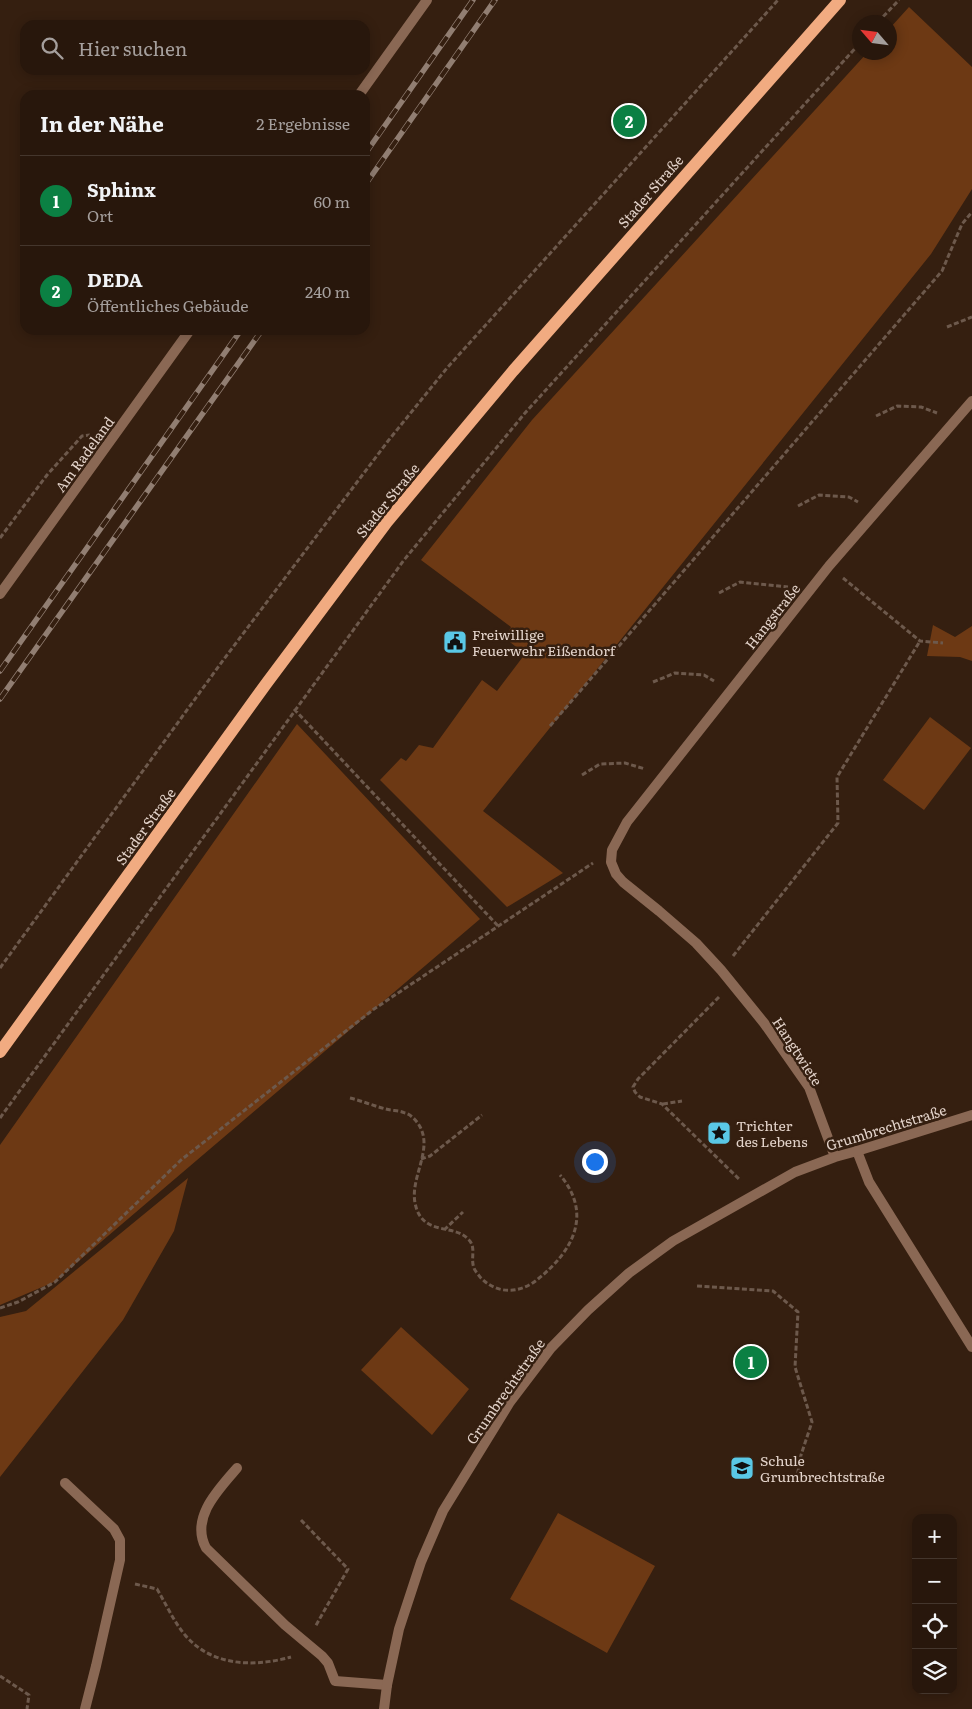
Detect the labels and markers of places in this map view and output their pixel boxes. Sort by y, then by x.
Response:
pin: 2 [613,102,645,140]
place label: Freiwillige Feuerwehr Eißendorf [472,624,617,660]
public building icon: Freiwillige Feuerwehr Eißendorf [442,629,468,655]
place label: Trichter des Lebens [736,1115,807,1151]
place icon: Trichter des Lebens [706,1120,732,1146]
pin: 1 [735,1343,767,1381]
place label: Schule Grumbrechtstraße [760,1450,885,1486]
school or university icon: Schule Grumbrechtstraße [729,1455,755,1481]

